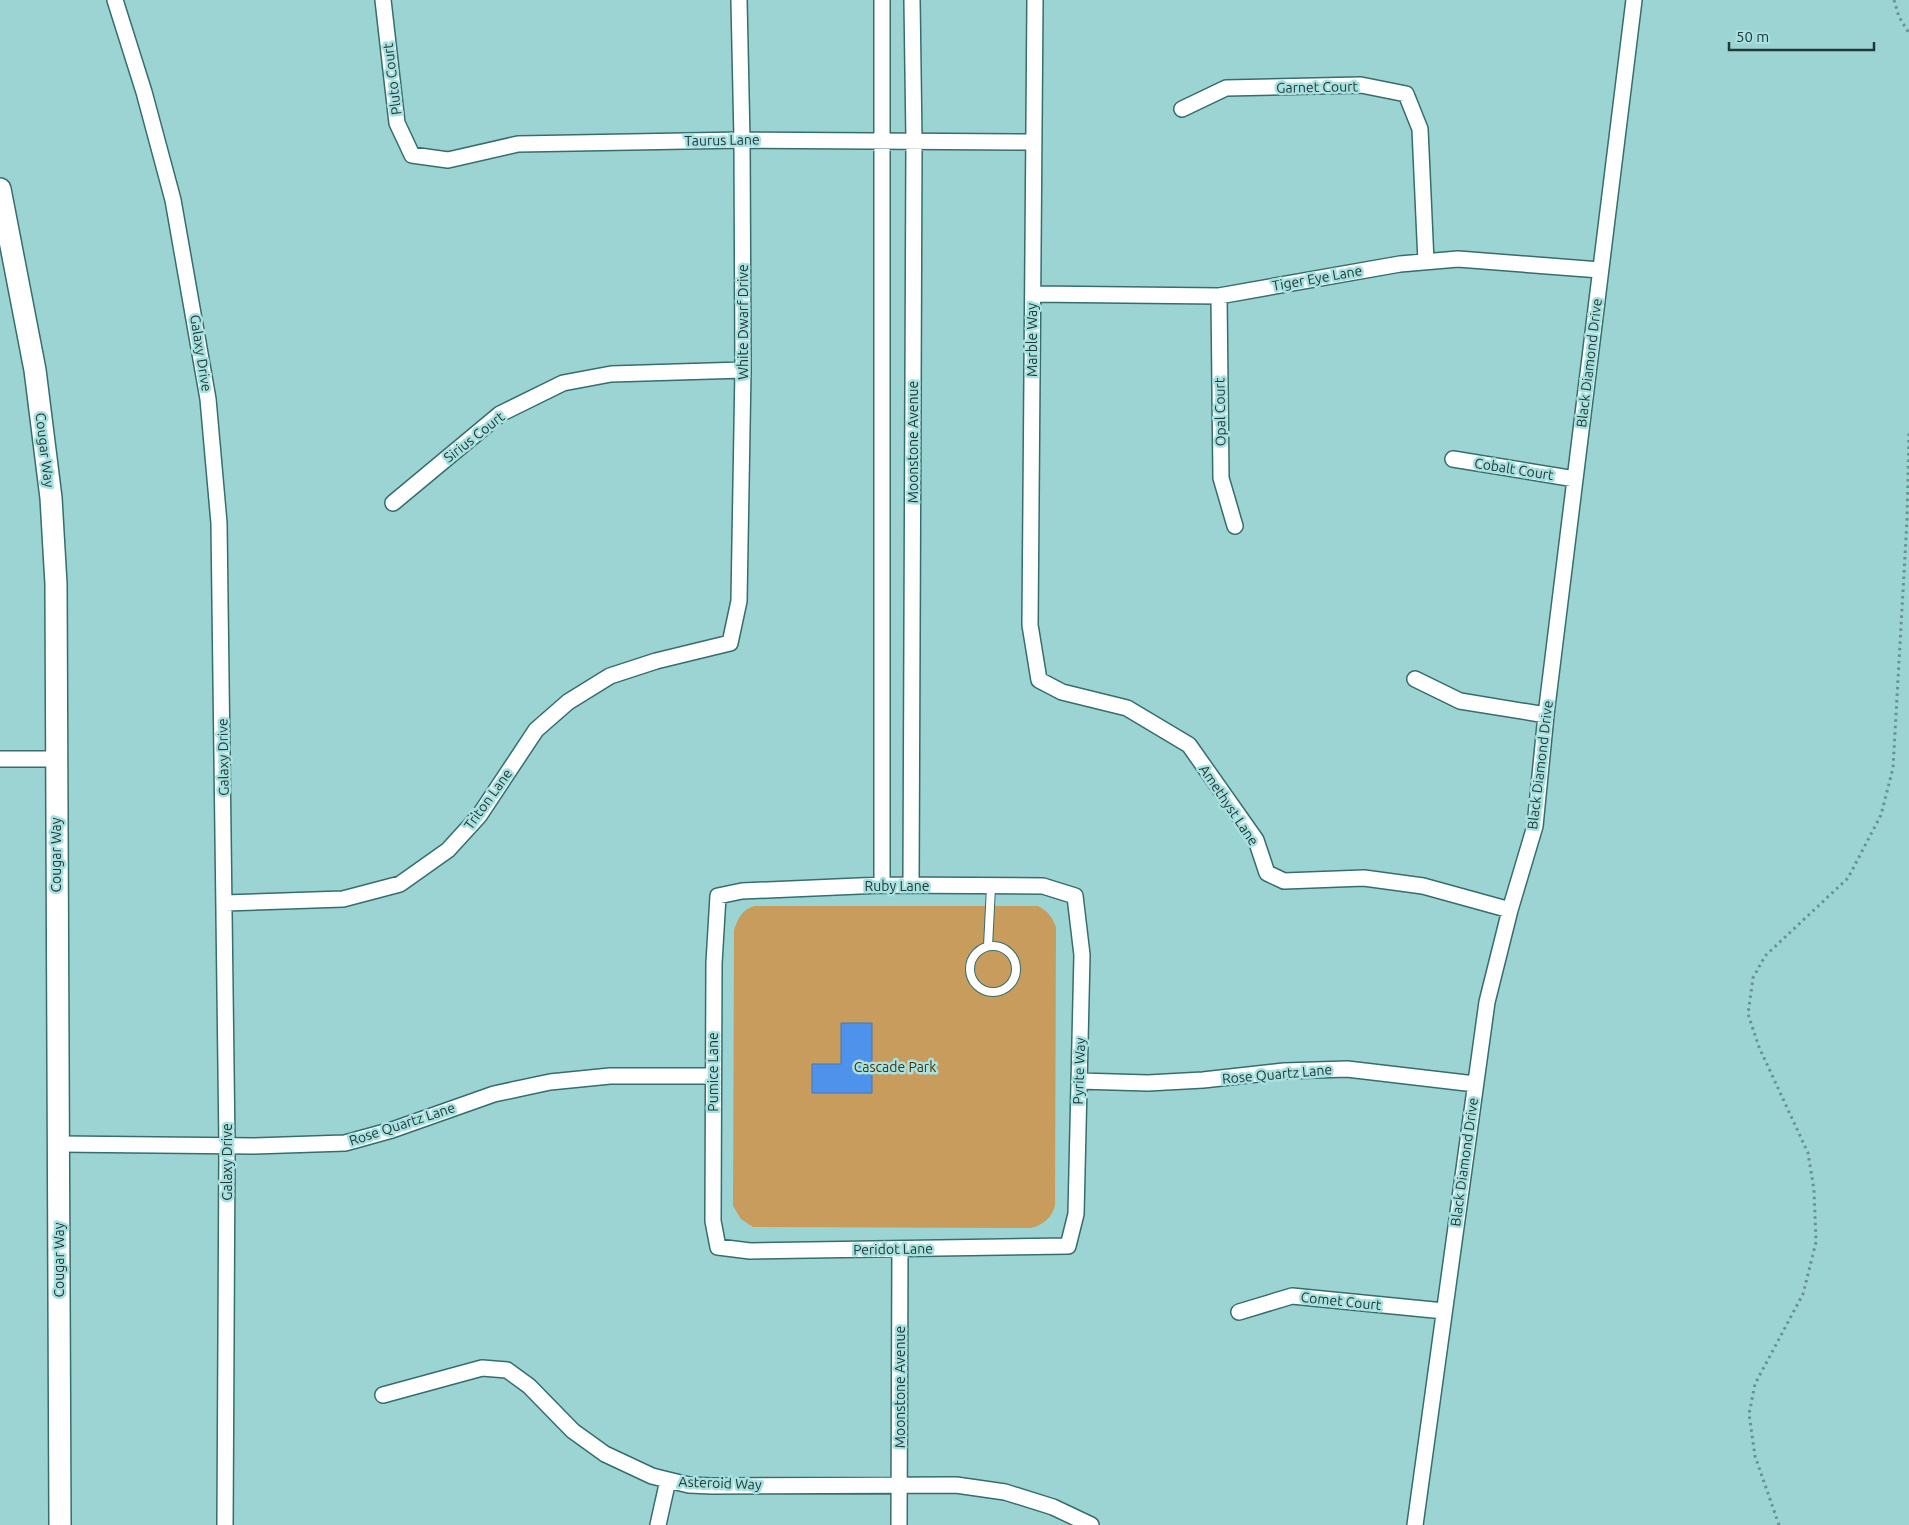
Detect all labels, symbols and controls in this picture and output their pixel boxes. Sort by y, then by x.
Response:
scale bar [1729,20,1874,52]
text: 50 m [1736,28,1769,45]
street label: Pluto Court [380,42,404,116]
street label: Garnet Court [1276,78,1359,96]
street label: Taurus Lane [684,131,760,149]
street label: Tiger Eye Lane [1271,262,1363,294]
street label: White Dwarf Drive [735,264,751,380]
street label: Black Diamond Drive [1573,298,1605,428]
street label: Marble Way [1024,303,1040,377]
street label: Galaxy Drive [187,313,215,393]
street label: Opal Court [1211,377,1229,446]
street label: Moonstone Avenue [905,381,921,503]
street label: Sirius Court [441,408,508,466]
street label: Cougar Way [32,412,58,488]
street label: Cobalt Court [1473,455,1555,483]
street label: Black Diamond Drive [1524,700,1556,830]
street label: Galaxy Drive [214,718,232,796]
street label: Amethyst Lane [1196,762,1262,848]
street label: Triton Lane [461,766,515,832]
street label: Cougar Way [48,817,64,893]
street label: Ruby Lane [865,878,929,894]
street label: Pumice Lane [705,1032,721,1112]
street label: Pyrite Way [1070,1037,1088,1105]
park label: Cascade Park [854,1059,936,1075]
street label: Rose Quartz Lane [1221,1061,1333,1087]
street label: Black Diamond Drive [1447,1097,1481,1227]
street label: Rose Quartz Lane [347,1099,457,1149]
street label: Galaxy Drive [219,1123,235,1201]
street label: Cougar Way [51,1222,67,1298]
street label: Peridot Lane [853,1240,933,1258]
street label: Comet Court [1300,1289,1383,1313]
street label: Moonstone Avenue [892,1326,908,1448]
street label: Asteroid Way [678,1474,762,1492]

